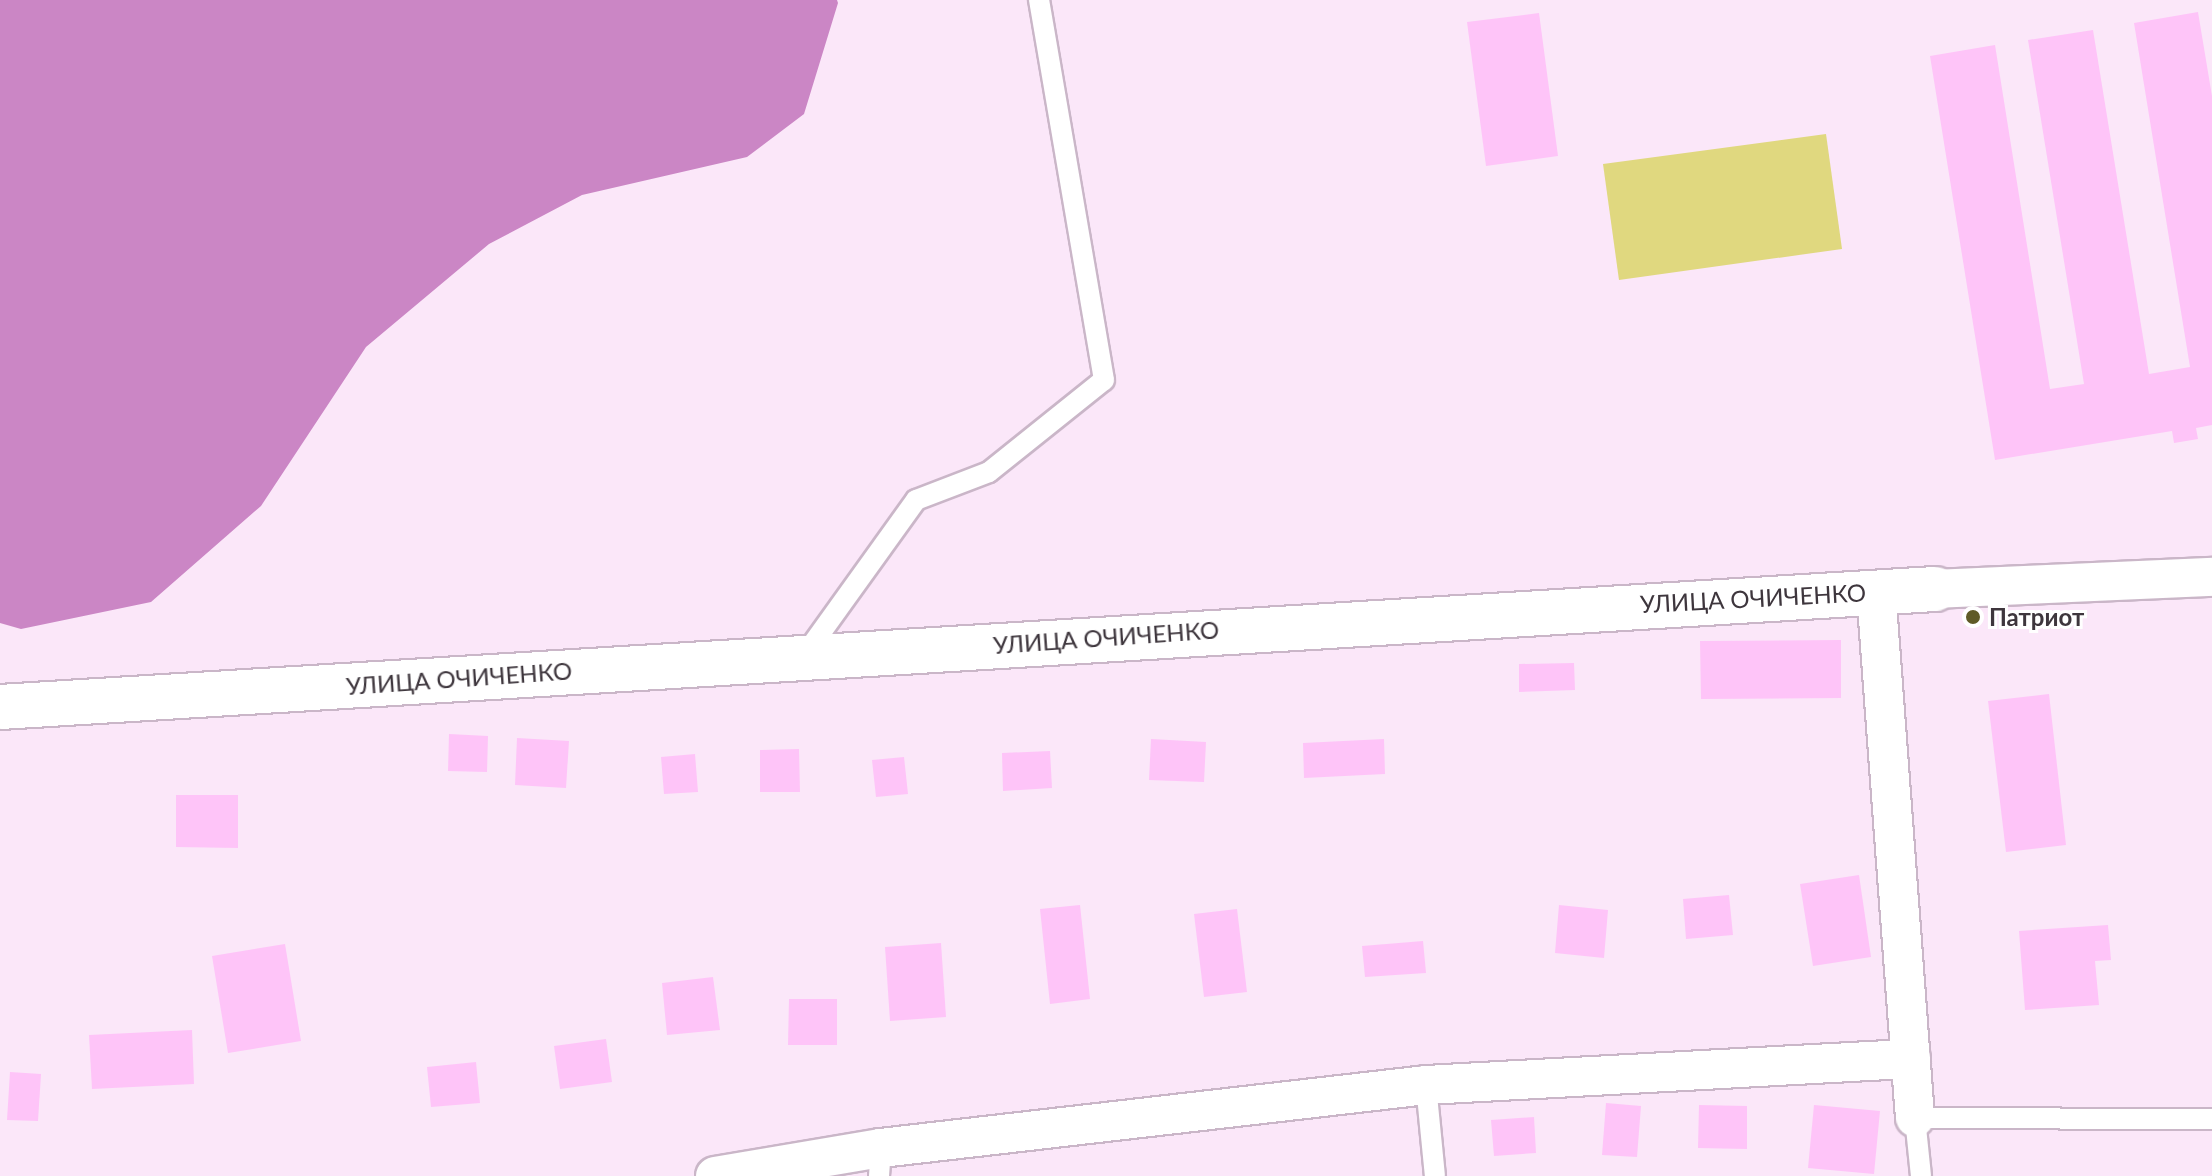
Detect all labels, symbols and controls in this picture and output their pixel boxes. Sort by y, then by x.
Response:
street label: УЛИЦА ОЧИЧЕНКО [1639,578,1867,618]
place label: Патриот [1989,603,2084,631]
marker: Патриот [1964,608,1982,626]
street label: УЛИЦА ОЧИЧЕНКО [992,615,1220,659]
street label: УЛИЦА ОЧИЧЕНКО [345,656,573,700]

